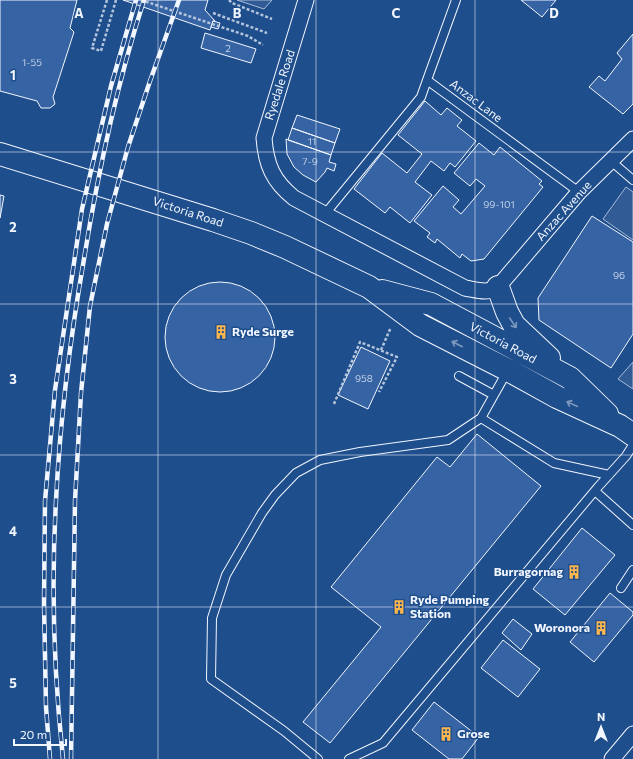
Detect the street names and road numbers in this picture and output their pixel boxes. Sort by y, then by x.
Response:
street label: Ryedale Road [261,48,297,122]
street label: Anzac Lane [448,76,506,124]
street label: Anzac Avenue [533,178,594,243]
street label: Victoria Road [151,193,226,229]
street label: Victoria Road [468,319,539,366]

